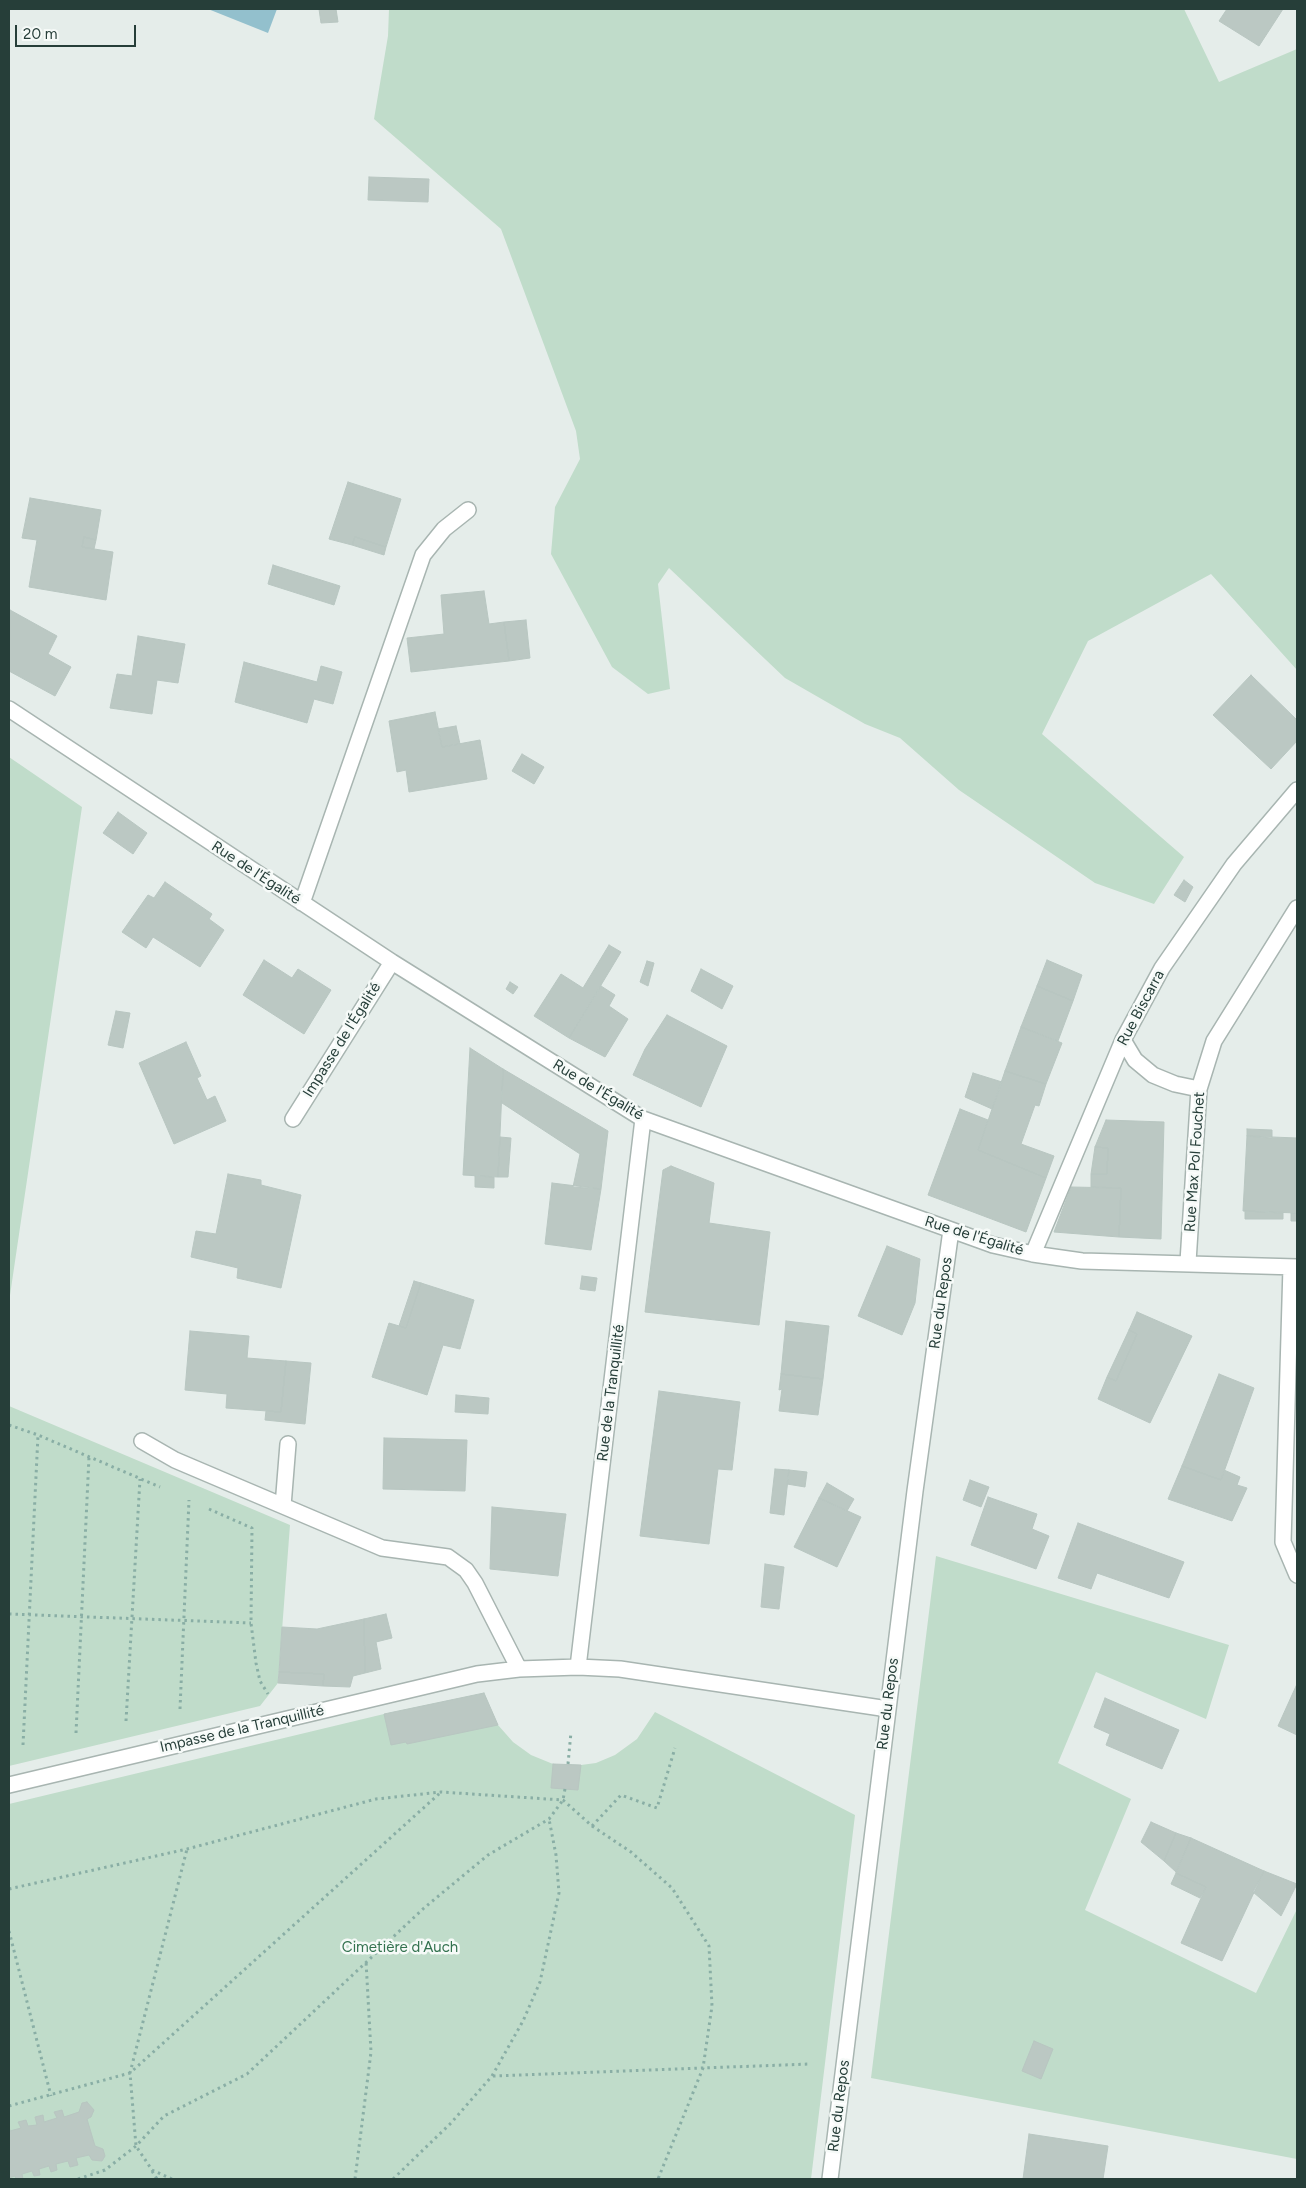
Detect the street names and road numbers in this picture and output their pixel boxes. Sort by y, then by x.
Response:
street label: Rue de l'Égalité [208,838,304,908]
street label: Rue Biscarra [1114,967,1168,1049]
street label: Impasse de l'Égalité [299,979,385,1101]
street label: Rue de l'Égalité [549,1056,647,1124]
street label: Rue Max Pol Fouchet [1181,1091,1209,1233]
street label: Rue de l'Égalité [922,1212,1026,1260]
street label: Rue du Repos [926,1256,956,1350]
street label: Rue de la Tranquillité [594,1323,628,1463]
street label: Rue du Repos [873,1657,903,1751]
street label: Impasse de la Tranquillité [158,1701,326,1757]
street label: Rue du Repos [824,2059,854,2153]

